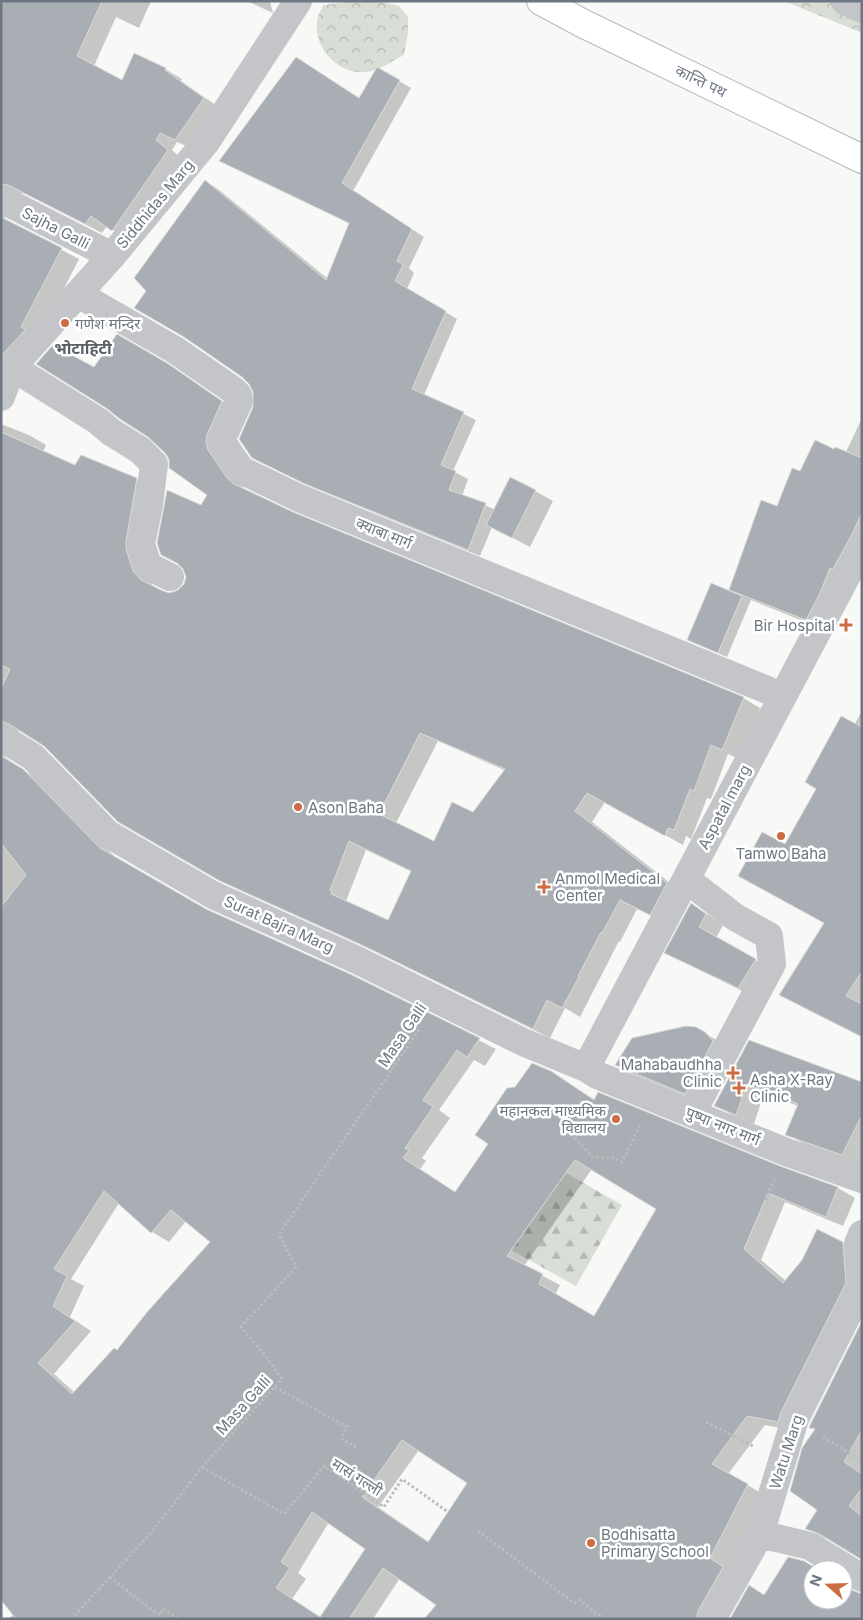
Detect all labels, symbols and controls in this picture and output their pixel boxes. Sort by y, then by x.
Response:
street label: कान्ति पथ [672,60,730,102]
street label: Siddhidas Marg [112,156,198,252]
street label: Sajha Galli [19,203,93,253]
place label: गणेश मन्दिर [75,314,141,333]
marker: गणेश मन्दिर [59,317,71,329]
district label: भोटाहिटी [54,338,112,358]
street label: क्याबा मार्ग [353,513,416,553]
place label: Bir Hospital [754,616,835,635]
marker: Bir Hospital [839,618,853,632]
street label: Aspatal marg [694,761,754,853]
place label: Ason Baha [308,798,384,817]
marker: Ason Baha [292,801,304,813]
marker: Tamwo Baha [775,830,787,842]
place label: Tamwo Baha [736,844,826,863]
place label: Anmol Medical Center [555,869,660,905]
marker: Anmol Medical Center [537,880,551,894]
street label: Surat Bajra Marg [221,891,337,957]
street label: Masa Galli [374,999,430,1071]
place label: Mahabaudhha Clinic [621,1055,722,1091]
marker: Mahabaudhha Clinic [726,1066,740,1080]
place label: Asha X-Ray Clinic [750,1070,833,1106]
marker: Asha X-Ray Clinic [732,1081,746,1095]
place label: महानकल माध्यमिक विद्यालय [499,1101,606,1137]
street label: पुष्पा नगर मार्ग [683,1103,764,1151]
marker: महानकल माध्यमिक विद्यालय [610,1113,622,1125]
street label: Masa Galli [212,1372,274,1438]
street label: Watu Marg [765,1412,807,1492]
street label: मासं गल्ली [328,1454,387,1501]
place label: Bodhisatta Primary School [601,1525,709,1561]
marker: Bodhisatta Primary School [585,1537,597,1549]
north arrow [803,1560,853,1610]
text: N [806,1572,825,1588]

